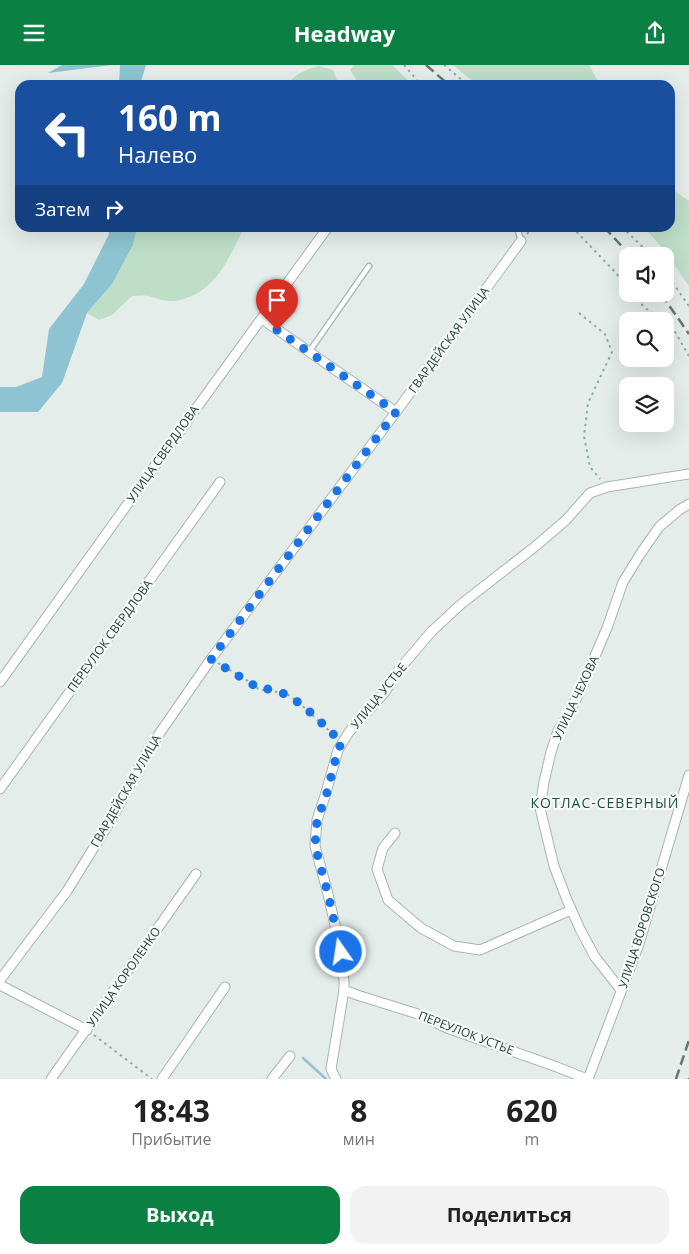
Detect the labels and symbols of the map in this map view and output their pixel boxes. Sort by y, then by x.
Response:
pin [256,279,298,330]
street label: ГВАРДЕЙСКАЯ УЛИЦА [404,283,493,396]
street label: УЛИЦА СВЕРДЛОВА [123,401,203,506]
street label: ПЕРЕУЛОК СВЕРДЛОВА [63,576,157,695]
street label: УЛИЦА ЧЕХОВА [549,653,603,743]
street label: УЛИЦА УСТЬЕ [347,659,411,732]
street label: ГВАРДЕЙСКАЯ УЛИЦА [86,731,165,850]
district label: КОТЛАС-СЕВЕРНЫЙ [531,793,679,812]
street label: УЛИЦА ВОРОВСКОГО [614,865,669,990]
street label: УЛИЦА КОРОЛЕНКО [83,923,164,1030]
position arrow [314,925,366,977]
street label: ПЕРЕУЛОК УСТЬЕ [416,1007,516,1059]

